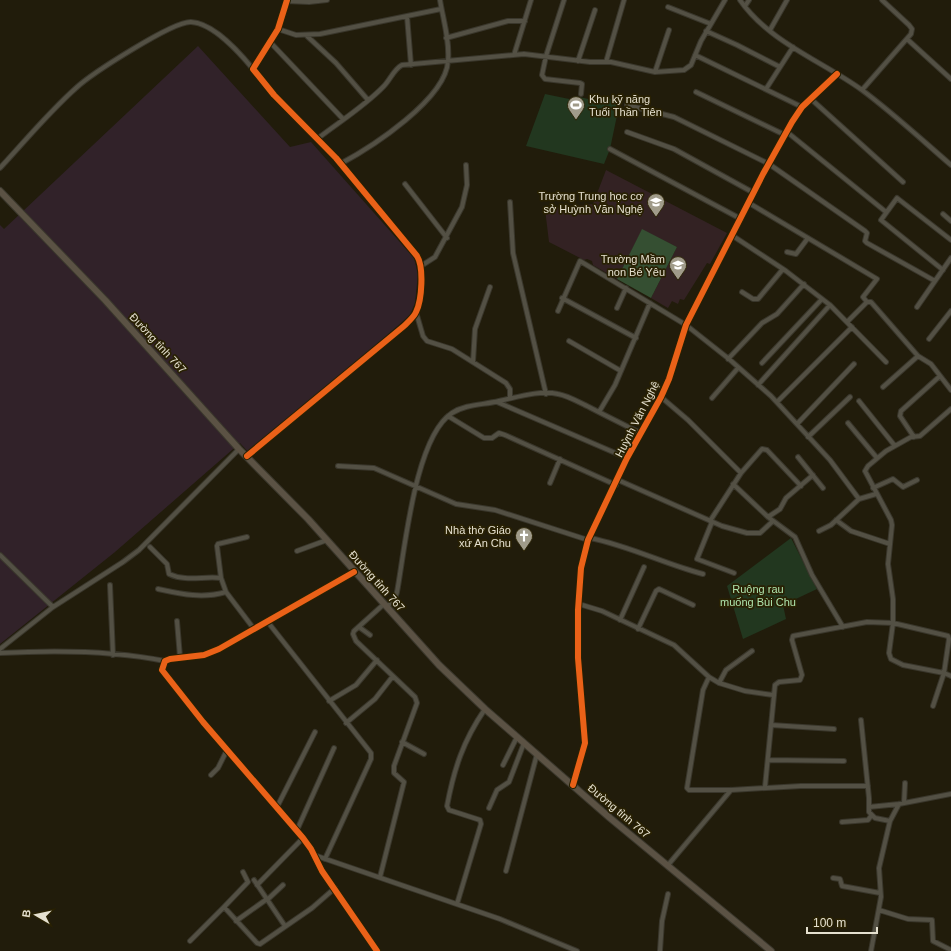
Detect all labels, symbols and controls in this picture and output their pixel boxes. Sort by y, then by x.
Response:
place label: Khu kỹ năng Tuổi Thần Tiên [589,93,662,118]
sports icon: Khu kỹ năng Tuổi Thần Tiên [566,95,586,120]
place label: Trường Trung học cơ sở Huỳnh Văn Nghệ [538,190,643,215]
school or university icon: Trường Trung học cơ sở Huỳnh Văn Nghệ [646,192,666,217]
place label: Trường Mầm non Bé Yêu [601,253,665,278]
school or university icon: Trường Mầm non Bé Yêu [668,255,688,280]
street label: Đường tỉnh 767 [127,311,189,375]
street label: Huỳnh Văn Nghệ [613,379,661,459]
place label: Nhà thờ Giáo xứ An Chu [445,524,511,549]
church icon: Nhà thờ Giáo xứ An Chu [514,526,534,551]
street label: Đường tỉnh 767 [347,548,407,614]
park label: Ruộng rau muống Bùi Chu [720,583,796,608]
street label: Đường tỉnh 767 [586,782,652,840]
north arrow [16,895,56,935]
text: B [20,909,33,918]
scale bar [807,909,877,935]
text: 100 m [813,916,846,930]

